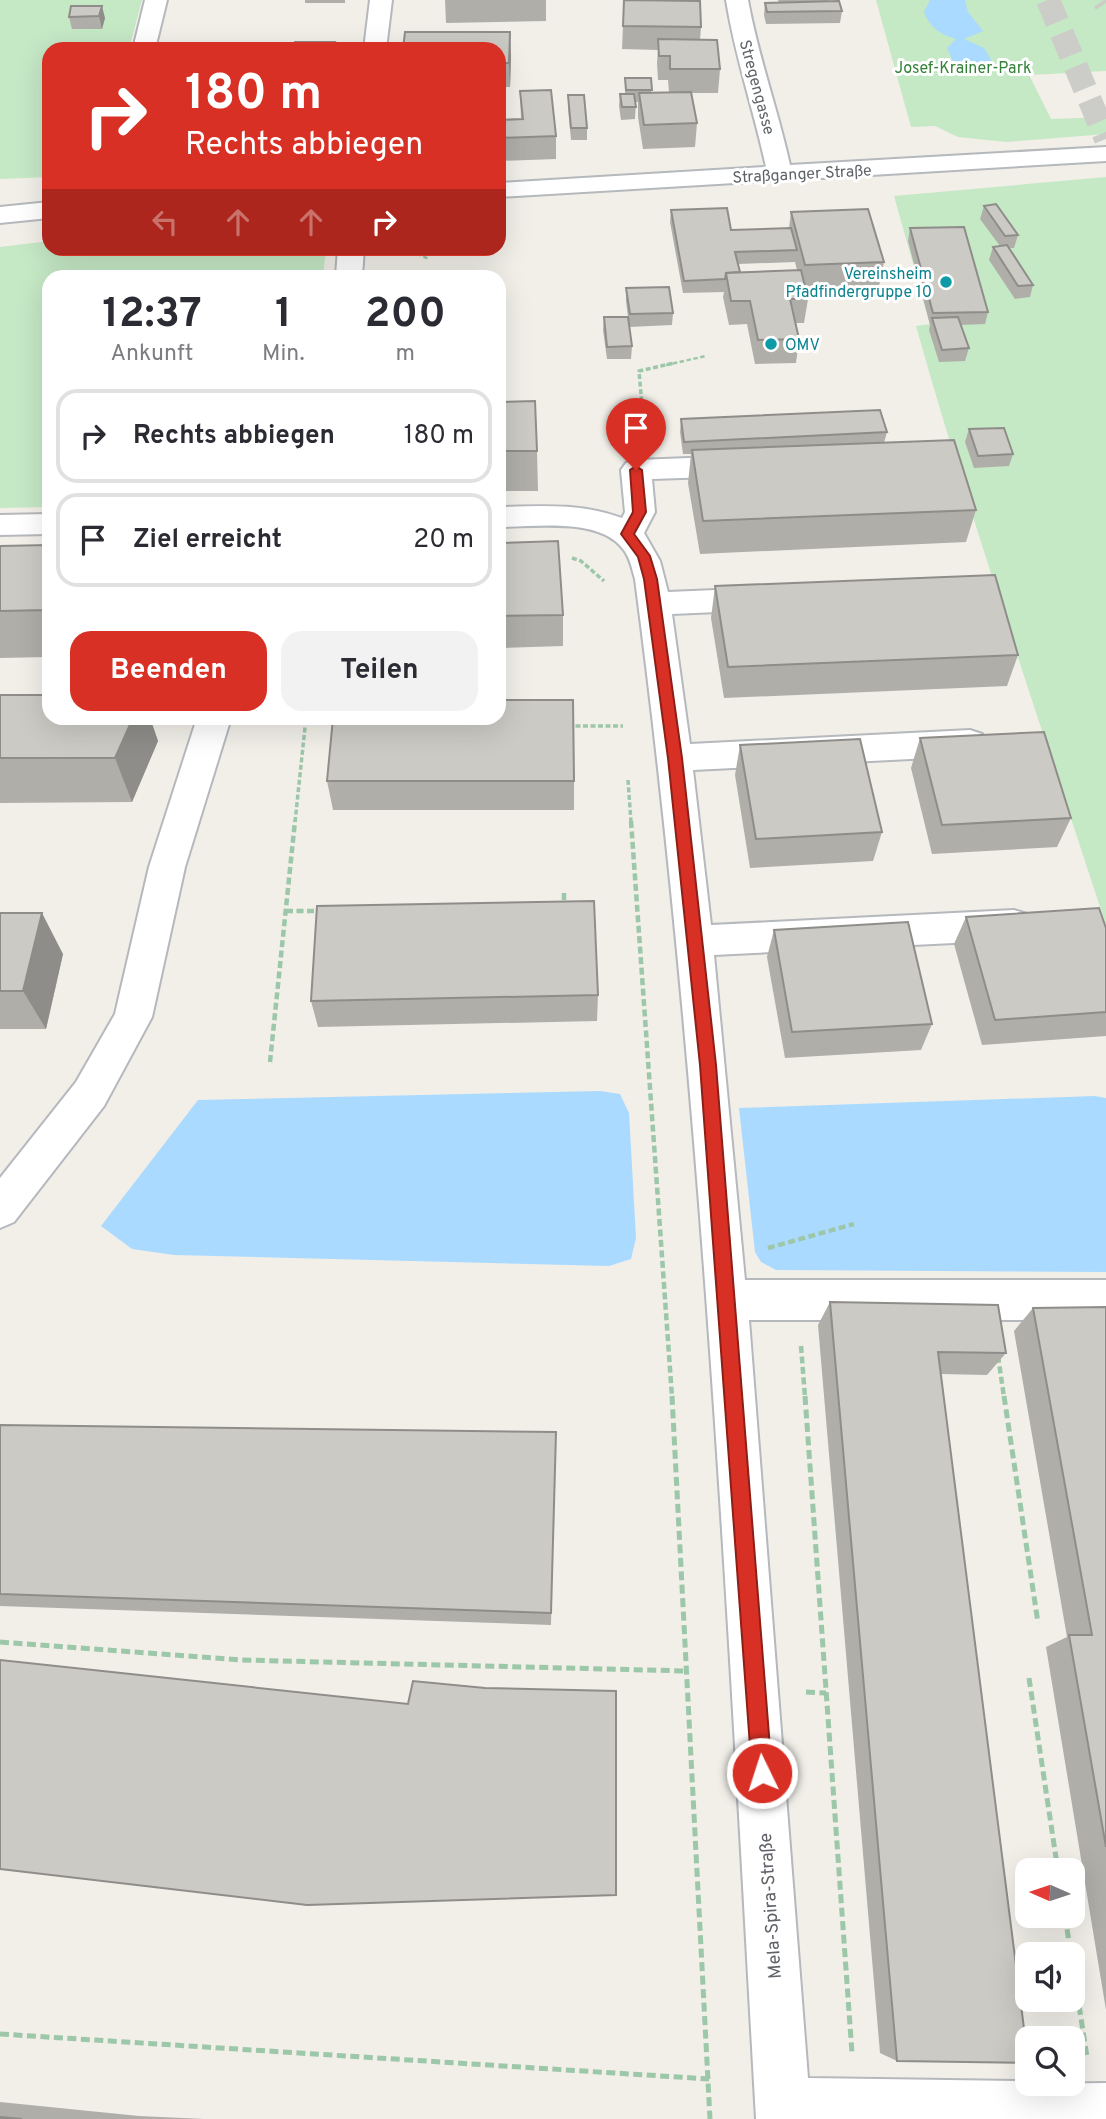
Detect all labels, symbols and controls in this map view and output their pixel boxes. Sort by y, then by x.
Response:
street label: Stregengasse [734,38,778,137]
park label: Josef-Krainer-Park [895,59,1031,79]
text: 180 m [185,65,322,127]
icon: right [70,70,161,161]
text: Rechts abbiegen [185,126,423,166]
street label: Straßganger Straße [732,161,872,189]
icon: left [146,203,184,241]
icon: ahead [219,203,257,241]
icon: ahead [292,203,330,241]
icon: right [365,203,403,241]
place label: Vereinsheim Pfadfindergruppe 10 [786,265,932,303]
marker: Vereinsheim Pfadfindergruppe 10 [938,274,954,290]
text: 12:37 [102,289,202,342]
text: 1 [275,289,292,342]
text: 200 [365,289,446,342]
marker: OMV [763,336,779,352]
place label: OMV [785,336,820,356]
text: Ankunft [110,340,194,369]
text: Min. [262,340,305,369]
text: m [396,340,415,369]
pin [606,398,666,470]
icon: arrive [617,409,655,447]
icon: right [74,417,112,455]
text: Rechts abbiegen [133,420,335,453]
text: 180 m [404,420,474,453]
icon: arrive [74,521,112,559]
text: Ziel erreicht [133,524,282,557]
text: 20 m [413,524,474,557]
button: Beenden [70,631,267,711]
button: Teilen [281,631,478,711]
position arrow [725,1736,799,1810]
street label: Mela-Spira-Straße [755,1832,788,1980]
north arrow [1015,1858,1085,1928]
map controls [1015,1858,1085,2096]
button: sound [1015,1942,1085,2012]
button: search [1015,2026,1085,2096]

